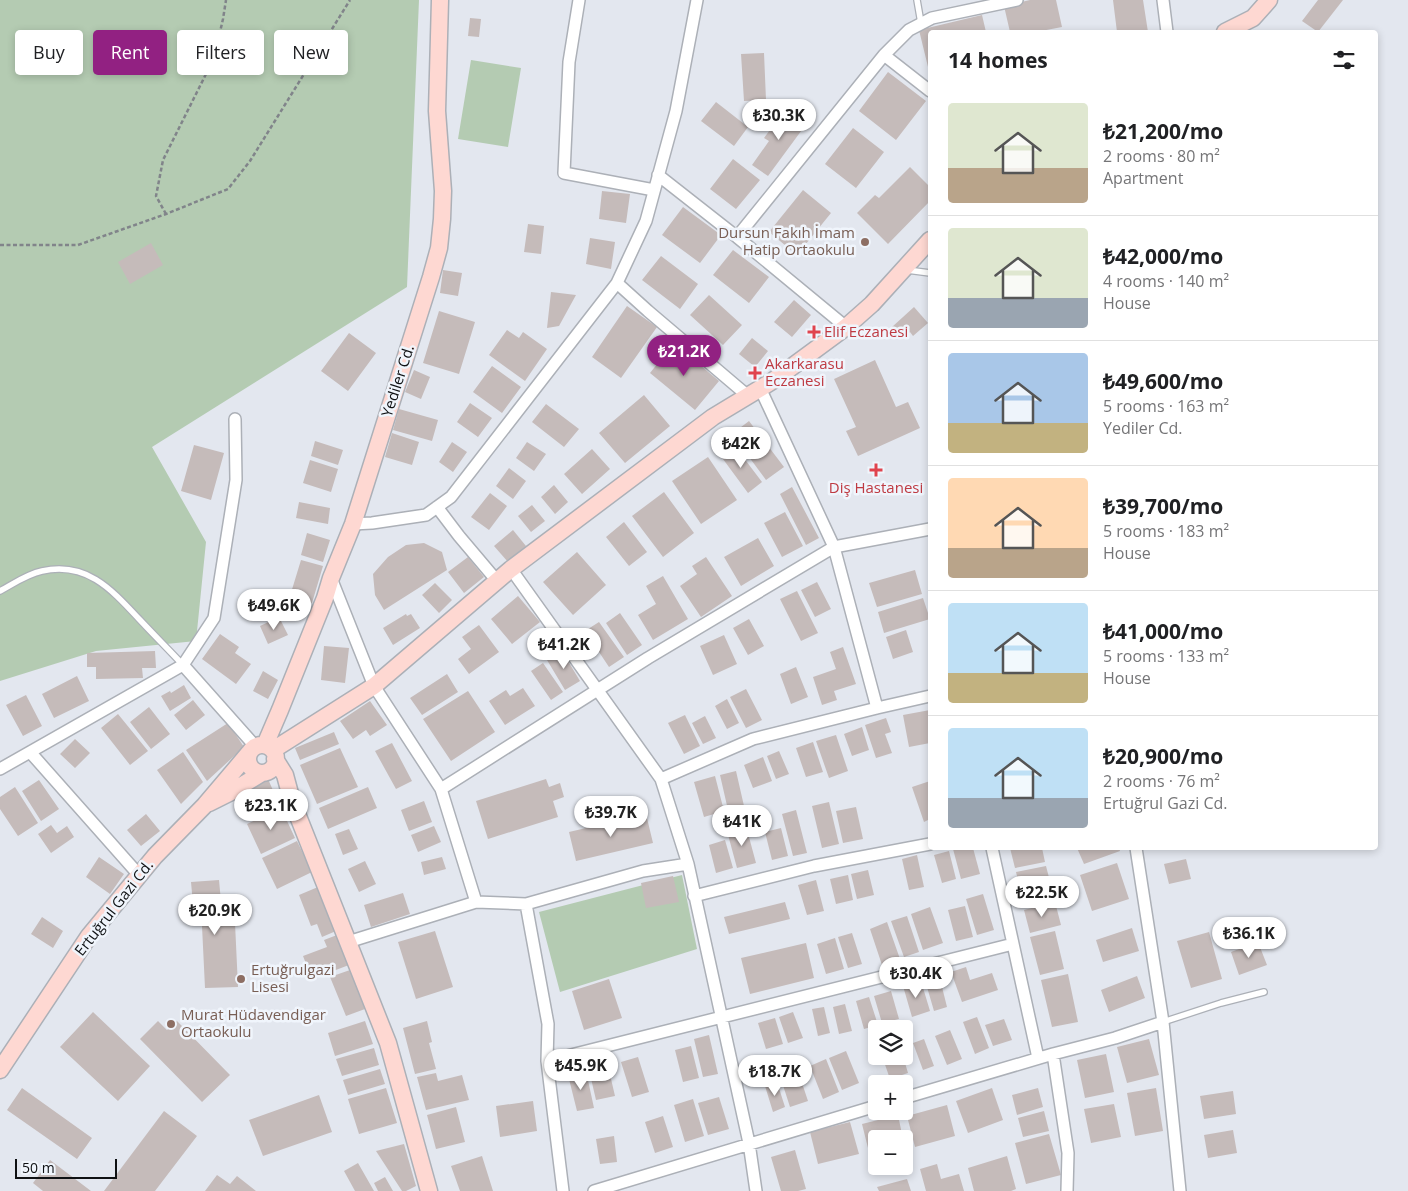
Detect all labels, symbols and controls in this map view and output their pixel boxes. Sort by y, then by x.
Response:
chip: Buy [15,30,83,75]
chip: Rent [93,30,167,75]
chip: Filters [177,30,264,75]
chip: New [274,30,348,75]
text: 14 homes [948,46,1048,74]
icon: filters [1330,46,1358,74]
pin: ₺30.3K [738,98,820,141]
text: ₺30.3K [753,104,805,126]
text: ₺21,200/mo [1103,117,1223,145]
icon: home [988,123,1048,183]
text: 2 rooms · 80 m² [1103,145,1220,167]
text: Apartment [1103,167,1183,189]
place label: Dursun Fakıh İmam Hatip Ortaokulu [718,222,855,259]
marker: Dursun Fakıh İmam Hatip Ortaokulu [859,236,871,248]
text: ₺42,000/mo [1103,242,1223,270]
icon: home [988,248,1048,308]
text: 4 rooms · 140 m² [1103,270,1229,292]
text: House [1103,292,1151,314]
place label: Elif Eczanesi [824,321,908,341]
marker: Elif Eczanesi [808,326,820,338]
pin: ₺21.2K [643,334,725,377]
text: ₺21.2K [658,340,710,362]
street label: Yediler Cd. [376,342,418,419]
place label: Akarkarasu Eczanesi [765,353,844,390]
marker: Akarkarasu Eczanesi [749,367,761,379]
text: ₺49,600/mo [1103,367,1223,395]
icon: home [988,373,1048,433]
text: 5 rooms · 163 m² [1103,395,1229,417]
text: Yediler Cd. [1103,417,1183,439]
pin: ₺42K [711,426,771,469]
text: ₺42K [722,432,760,454]
marker: Diş Hastanesi [869,463,883,477]
place label: Diş Hastanesi [829,477,923,497]
text: ₺39,700/mo [1103,492,1223,520]
icon: home [988,498,1048,558]
text: 5 rooms · 183 m² [1103,520,1229,542]
text: House [1103,542,1151,564]
pin: ₺49.6K [233,588,315,631]
text: ₺49.6K [248,594,300,616]
text: ₺41,000/mo [1103,617,1223,645]
icon: home [988,623,1048,683]
pin: ₺41.2K [523,628,605,670]
text: ₺41.2K [538,633,590,655]
text: 5 rooms · 133 m² [1103,645,1229,667]
text: House [1103,667,1151,689]
text: ₺20,900/mo [1103,742,1223,770]
icon: home [988,748,1048,808]
text: 2 rooms · 76 m² [1103,770,1220,792]
pin: ₺23.1K [230,788,312,831]
text: Ertuğrul Gazi Cd. [1103,792,1227,814]
text: ₺23.1K [245,794,297,816]
pin: ₺39.7K [570,796,652,838]
text: ₺39.7K [585,801,637,823]
pin: ₺41K [712,804,772,847]
text: ₺41K [723,810,761,832]
street label: Ertuğrul Gazi Cd. [69,855,157,960]
pin: ₺22.5K [1001,876,1083,918]
text: ₺22.5K [1016,881,1068,903]
pin: ₺20.9K [174,894,256,936]
text: ₺20.9K [189,899,241,921]
pin: ₺36.1K [1208,916,1290,959]
text: ₺36.1K [1223,922,1275,944]
pin: ₺30.4K [875,956,957,999]
place label: Ertuğrulgazi Lisesi [251,959,335,996]
text: ₺30.4K [890,962,942,984]
marker: Ertuğrulgazi Lisesi [235,973,247,985]
place label: Murat Hüdavendigar Ortaokulu [181,1004,326,1041]
marker: Murat Hüdavendigar Ortaokulu [165,1018,177,1030]
map controls [868,1020,913,1175]
button: layers [868,1020,913,1065]
pin: ₺45.9K [540,1048,622,1091]
text: ₺45.9K [555,1054,607,1076]
pin: ₺18.7K [734,1054,816,1097]
text: ₺18.7K [749,1060,801,1082]
button: + [868,1075,913,1120]
button: − [868,1130,913,1175]
scale bar [15,1156,118,1179]
text: 50 m [22,1158,55,1177]

